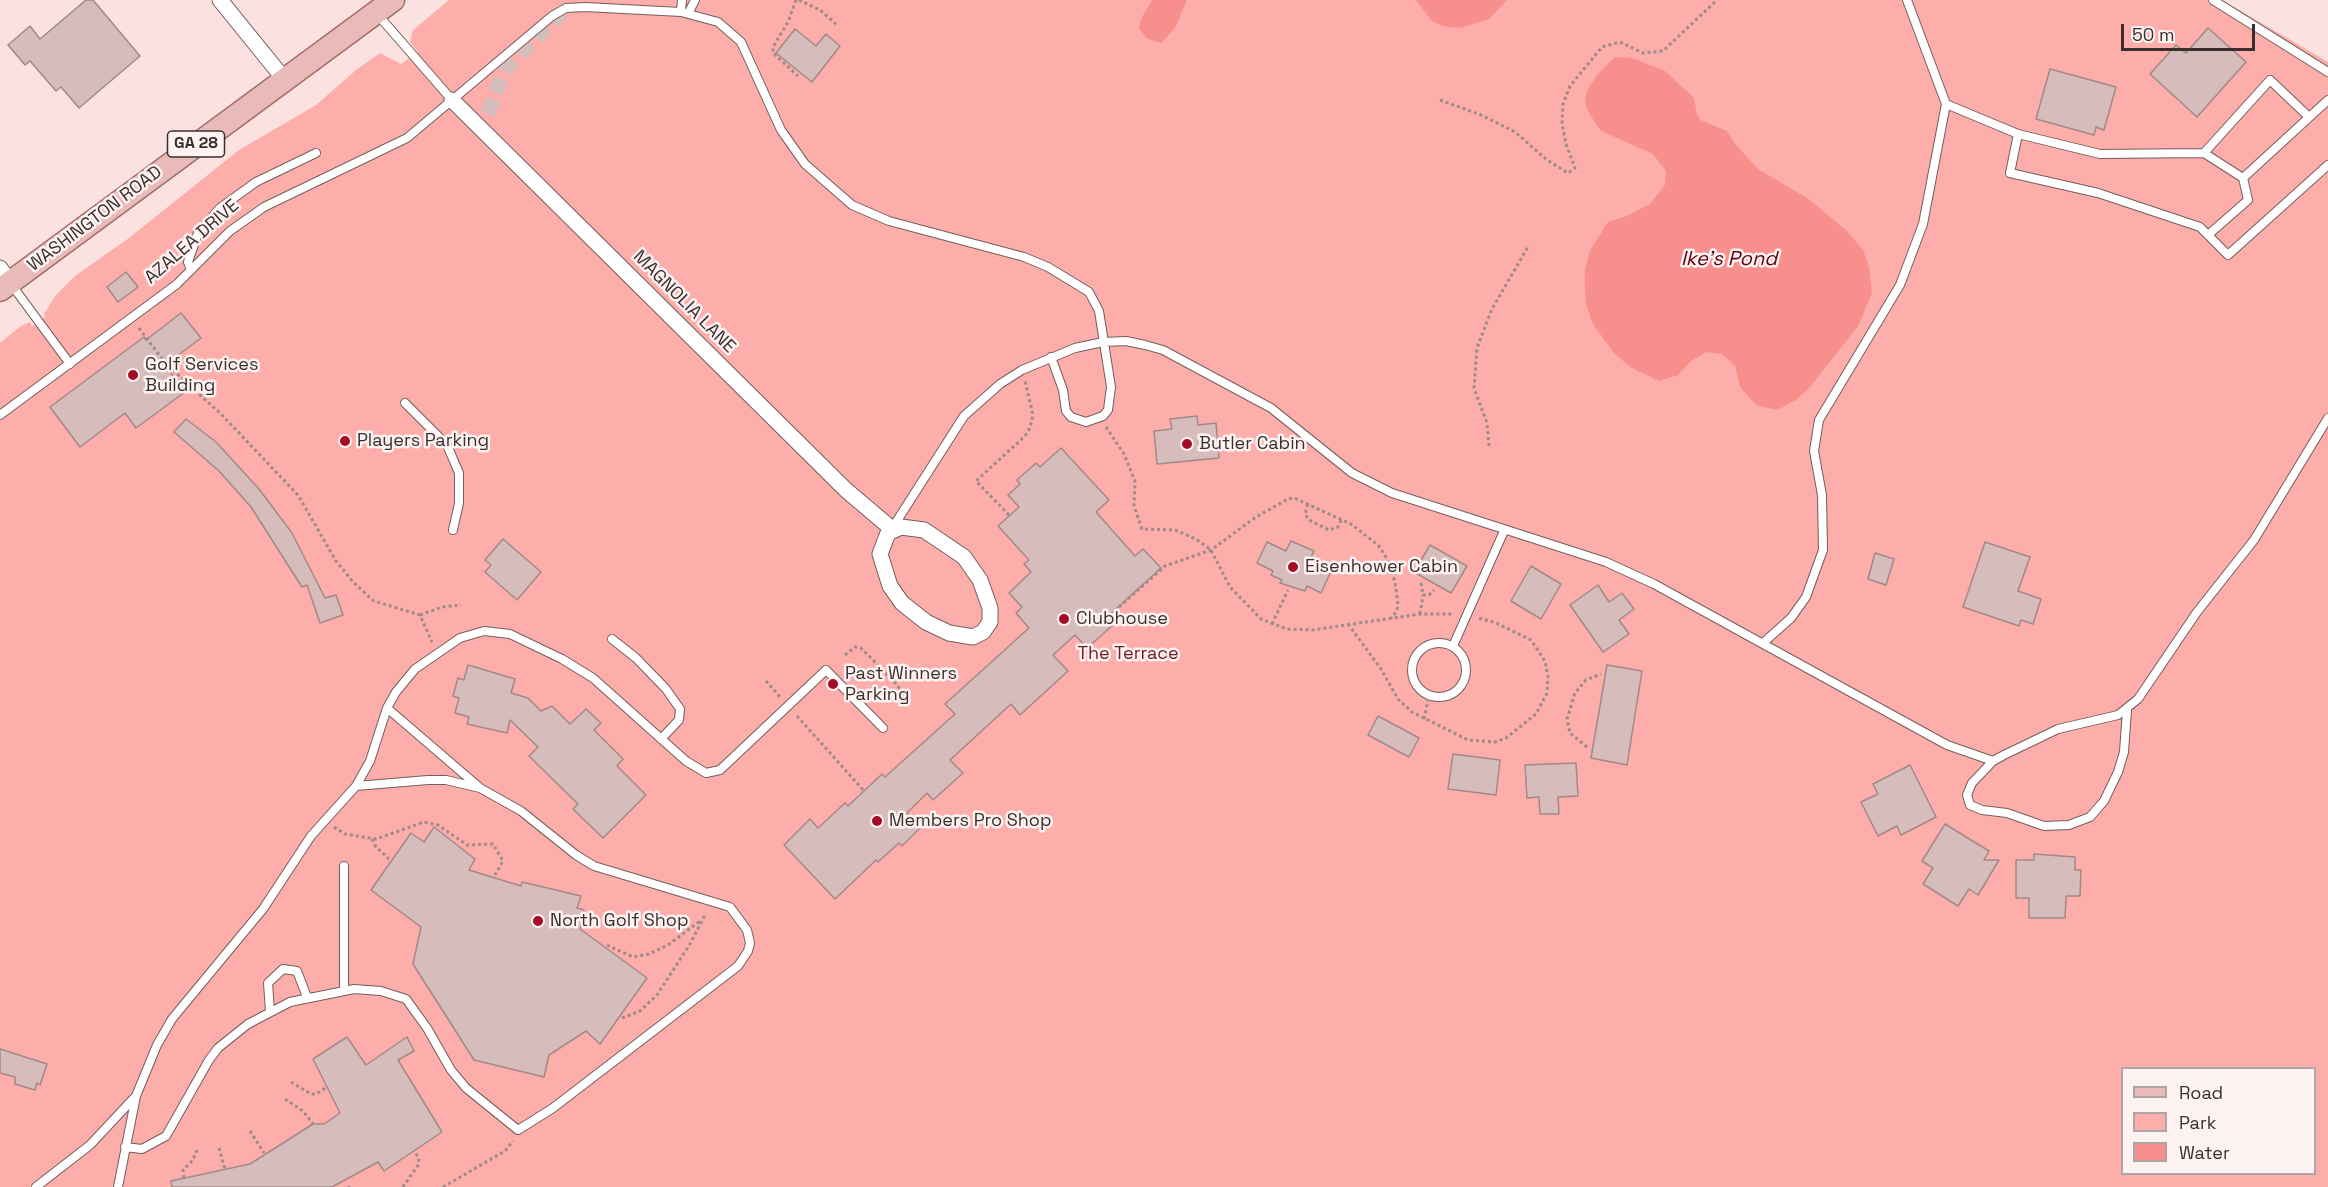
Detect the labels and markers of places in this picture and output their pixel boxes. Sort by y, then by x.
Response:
place label: Golf Services Building [145,354,258,397]
marker: Golf Services Building [126,368,140,382]
place label: Players Parking [357,430,489,452]
place label: Butler Cabin [1199,433,1306,455]
marker: Players Parking [338,434,352,448]
marker: Butler Cabin [1180,437,1194,451]
place label: Eisenhower Cabin [1305,556,1458,578]
marker: Eisenhower Cabin [1286,560,1300,574]
place label: Clubhouse [1076,608,1168,630]
marker: Clubhouse [1057,612,1071,626]
place label: Past Winners Parking [845,663,957,706]
marker: Past Winners Parking [826,677,840,691]
place label: Members Pro Shop [889,810,1051,832]
marker: Members Pro Shop [870,814,884,828]
place label: North Golf Shop [550,910,689,932]
marker: North Golf Shop [531,914,545,928]

